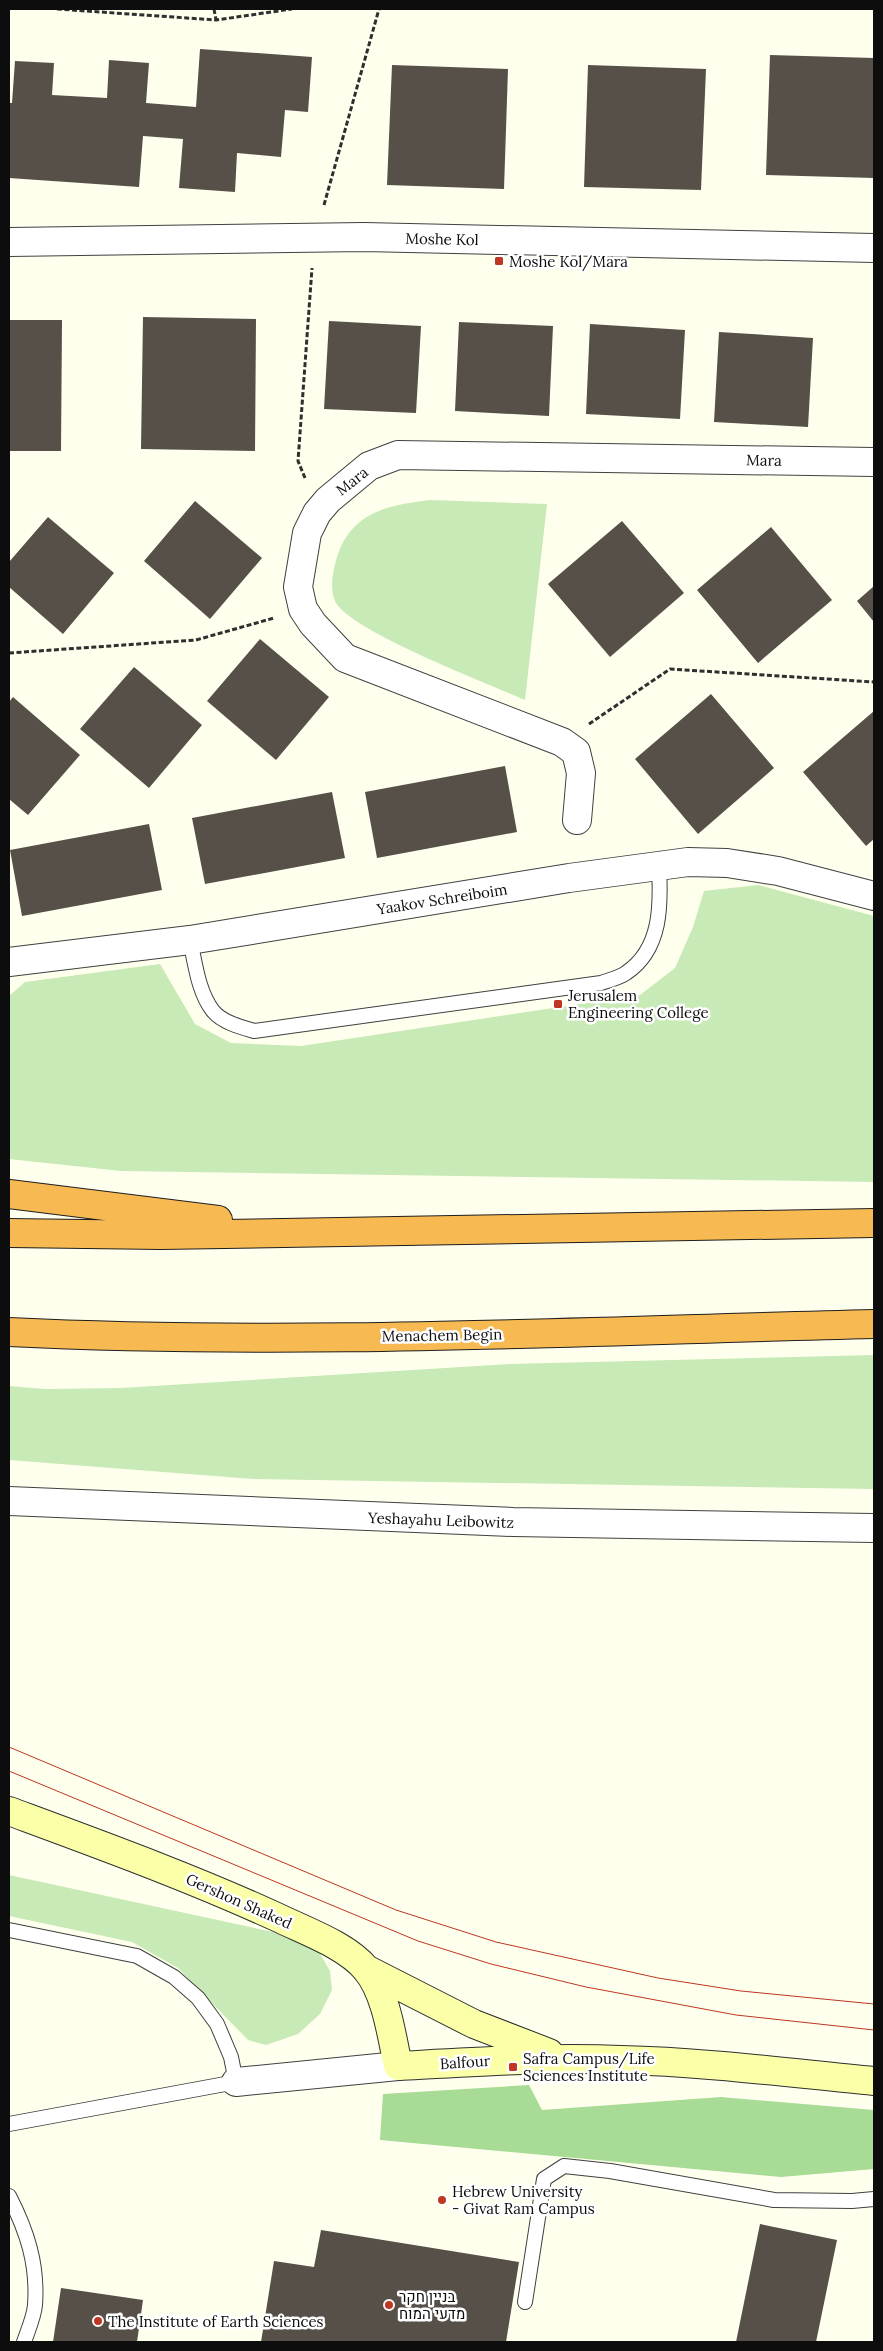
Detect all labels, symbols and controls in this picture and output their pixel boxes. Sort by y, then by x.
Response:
street label: Moshe Kol [405,229,479,249]
place label: Moshe Kol/Mara [509,252,628,272]
marker: Moshe Kol/Mara [493,255,505,267]
street label: Mara [746,450,782,470]
street label: Mara [332,462,372,499]
street label: Yaakov Schreiboim [374,879,509,919]
place label: Jerusalem Engineering College [567,986,709,1022]
marker: Jerusalem Engineering College [552,998,564,1010]
street label: Menachem Begin [382,1324,502,1346]
street label: Yeshayahu Leibowitz [367,1508,514,1532]
street label: Gershon Shaked [183,1869,295,1933]
place label: Safra Campus/Life Sciences Institute [523,2049,655,2085]
street label: Balfour [439,2051,491,2073]
marker: Safra Campus/Life Sciences Institute [507,2061,519,2073]
place label: Hebrew University - Givat Ram Campus [452,2182,595,2218]
marker: Hebrew University - Givat Ram Campus [436,2194,448,2206]
place label: בניין חקר מדעי המוח [399,2287,465,2323]
marker: בניין חקר מדעי המוח [383,2299,395,2311]
place label: The Institute of Earth Sciences [108,2312,324,2331]
marker: The Institute of Earth Sciences [92,2315,104,2327]

